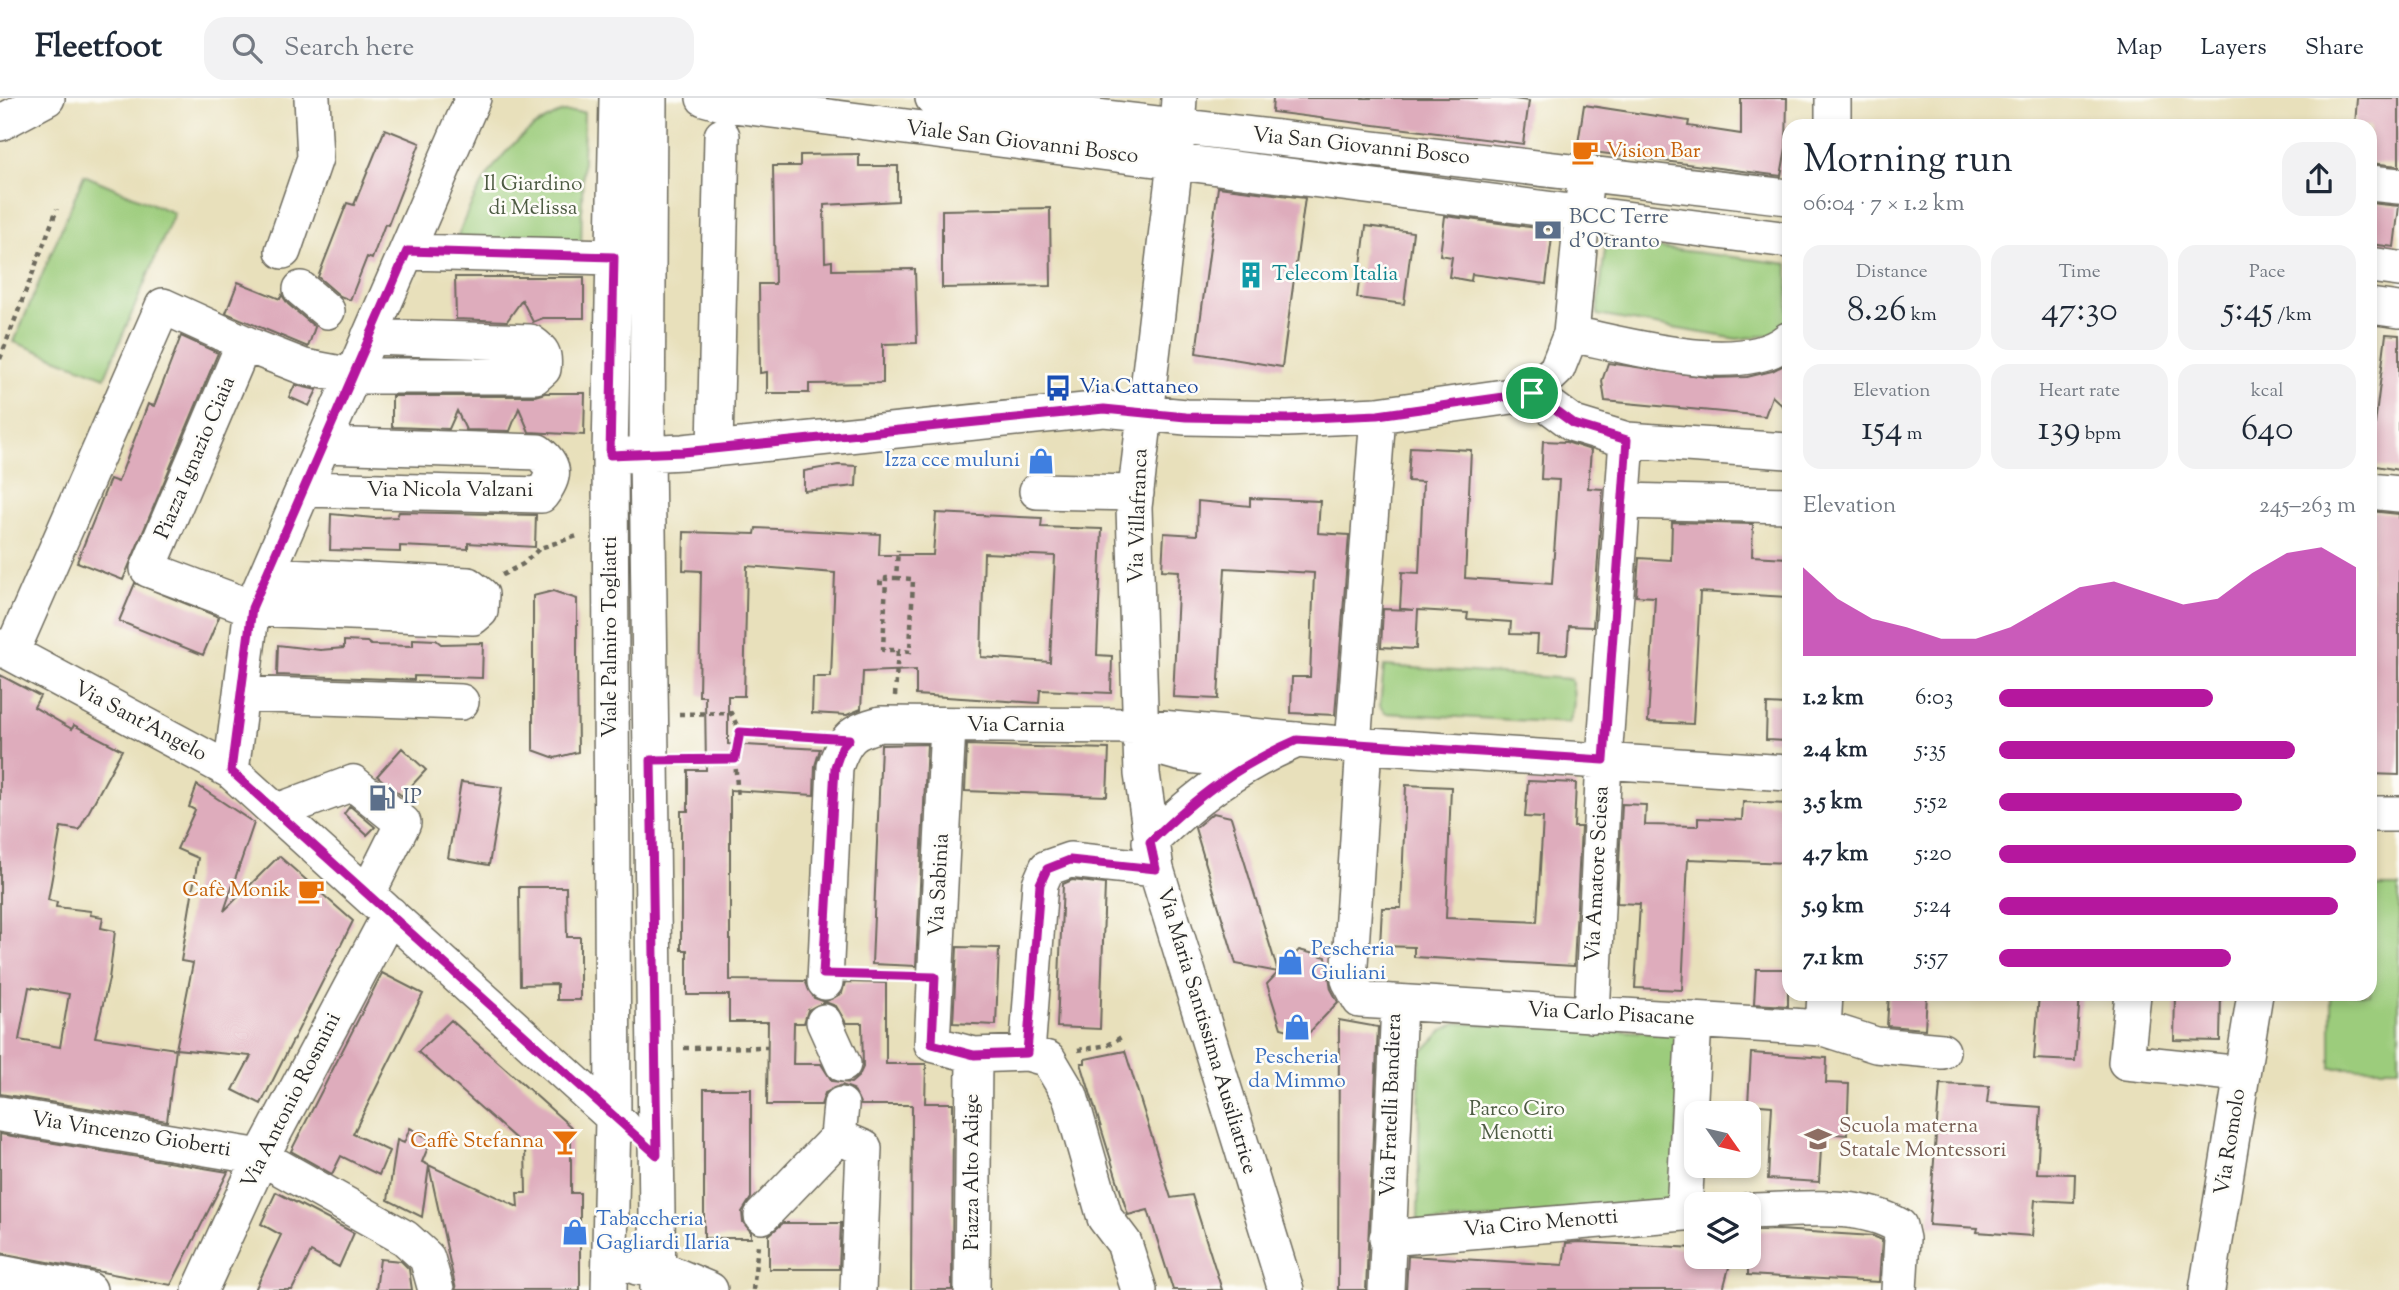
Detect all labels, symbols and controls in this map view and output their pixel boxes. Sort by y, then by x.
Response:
search box [204,17,694,80]
text: Fleetfoot [35,24,162,72]
icon: search [228,29,266,67]
text: Search here [284,30,414,67]
text: Map [2116,31,2162,65]
text: Layers [2200,31,2267,65]
text: Share [2305,31,2364,65]
street label: Viale San Giovanni Bosco [904,114,1140,172]
street label: Via San Giovanni Bosco [1251,121,1471,173]
text: Morning run [1803,135,2013,189]
cafe icon: Vision Bar [1570,137,1600,167]
place label: Vision Bar [1606,137,1701,167]
button: share [2282,142,2356,216]
park label: Il Giardino di Melissa [483,170,583,224]
text: 06:04 · 7 × 1.2 km [1803,188,1965,221]
place label: BCC Terre d'Otranto [1569,203,1669,257]
bank icon: BCC Terre d'Otranto [1533,215,1563,245]
text: Distance [1856,259,1928,286]
text: Time [2058,259,2101,286]
text: Pace [2249,259,2285,286]
building icon: Telecom Italia [1236,260,1266,290]
place label: Telecom Italia [1272,260,1398,290]
text: 8.26 [1847,286,1907,337]
text: 47:30 [2041,286,2118,337]
text: 5:45 [2223,286,2273,337]
text: km [1907,302,1937,329]
text: /km [2273,302,2312,329]
pin [1502,363,1562,423]
street label: Piazza Ignazio Ciaia [148,372,244,544]
bus stop icon: Via Cattaneo [1043,373,1073,403]
place label: Via Cattaneo [1079,373,1198,403]
icon: arrive [1513,374,1551,412]
text: Elevation [1853,378,1930,405]
text: Heart rate [2039,378,2120,405]
text: kcal [2251,378,2283,405]
text: 154 [1861,405,1903,456]
text: 139 [2038,405,2081,456]
text: 640 [2241,405,2293,456]
text: m [1903,421,1922,448]
text: bpm [2081,421,2121,448]
place label: Izza cce muluni [884,446,1020,476]
shop icon: Izza cce muluni [1026,446,1056,476]
street label: Via Villafranca [1122,448,1156,584]
street label: Via Nicola Valzani [367,476,533,506]
text: Elevation [1803,490,1896,523]
text: 245–263 m [2259,490,2356,523]
street label: Viale Palmiro Togliatti [596,536,626,738]
street label: Via Sant'Angelo [68,674,212,770]
text: 1.2 km [1803,682,1864,715]
text: 6:03 [1915,682,1953,715]
street label: Via Carnia [967,711,1065,741]
text: 2.4 km [1803,734,1868,767]
text: 5:35 [1915,734,1946,767]
fuel station icon: IP [367,783,397,813]
place label: IP [403,783,422,813]
street label: Via Amatore Sciesa [1578,785,1618,963]
text: 3.5 km [1803,786,1862,819]
text: 5:52 [1915,786,1947,819]
street label: Via Sabinia [922,832,958,937]
text: 4.7 km [1803,838,1868,871]
text: 5:20 [1915,838,1952,871]
place label: Cafè Monik [182,876,291,906]
cafe icon: Cafè Monik [296,876,326,906]
street label: Via Maria Santissima Ausiliatrice [1148,884,1264,1178]
text: 5.9 km [1803,890,1864,923]
text: 5:24 [1915,890,1951,923]
place label: Pescheria Giuliani [1311,935,1395,989]
text: 7.1 km [1803,942,1864,975]
text: 5:57 [1915,942,1948,975]
shop icon: Pescheria Giuliani [1275,947,1305,977]
street label: Via Carlo Pisacane [1527,996,1695,1034]
street label: Via Antonio Rosmini [235,1008,349,1194]
shop icon: Pescheria da Mimmo [1282,1012,1312,1042]
street label: Via Fratelli Bandiera [1374,1012,1410,1197]
place label: Pescheria da Mimmo [1248,1043,1346,1097]
street label: Via Romolo [2208,1087,2254,1197]
street label: Piazza Alto Adige [958,1094,988,1250]
park label: Parco Ciro Menotti [1469,1095,1565,1149]
north arrow [1684,1101,1760,1178]
map controls [1684,1101,1761,1269]
street label: Via Vincenzo Gioberti [29,1104,233,1166]
place label: Scuola materna Statale Montessori [1839,1112,2006,1166]
school or university icon: Scuola materna Statale Montessori [1803,1124,1833,1154]
place label: Caffè Stefanna [410,1127,544,1157]
bar icon: Caffè Stefanna [550,1127,580,1157]
button: layers [1684,1192,1761,1269]
street label: Via Ciro Menotti [1463,1202,1619,1246]
place label: Tabaccheria Gagliardi Ilaria [596,1205,730,1259]
shop icon: Tabaccheria Gagliardi Ilaria [560,1217,590,1247]

